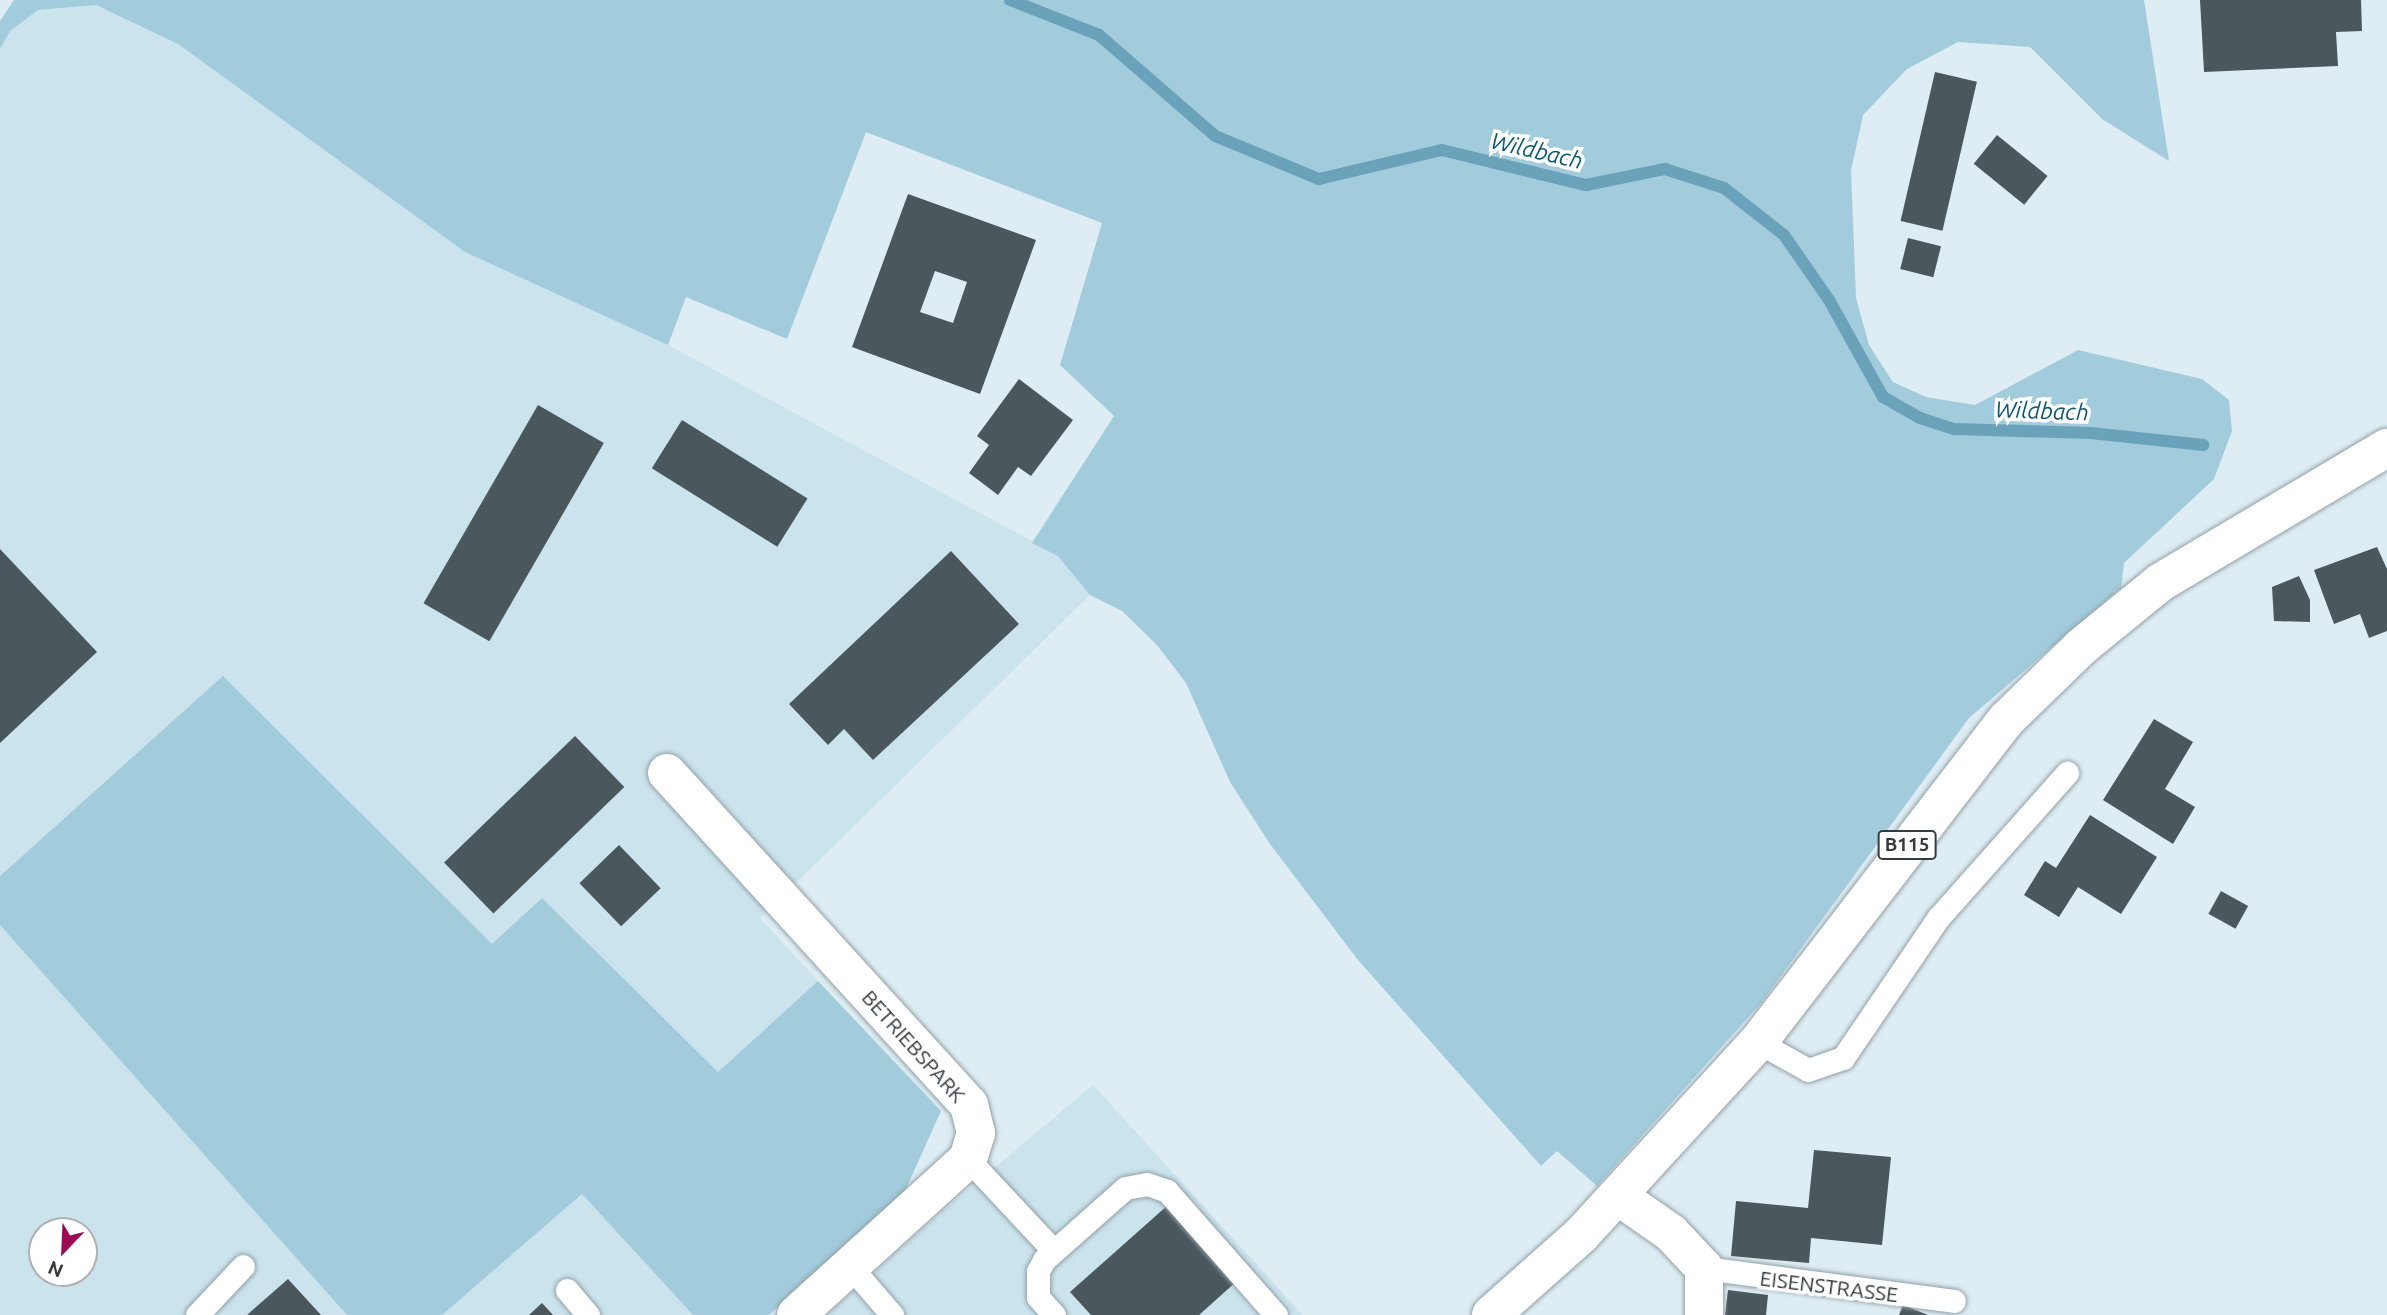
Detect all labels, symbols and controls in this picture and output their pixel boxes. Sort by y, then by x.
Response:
water label: Wildbach [1488,127,1586,175]
water label: Wildbach [1995,396,2089,426]
road number: B115 [1877,830,1937,860]
street label: BETRIEBSPARK [857,985,971,1107]
north arrow [28,1217,98,1287]
text: N [45,1257,66,1282]
street label: EISENSTRASSE [1758,1265,1900,1307]

